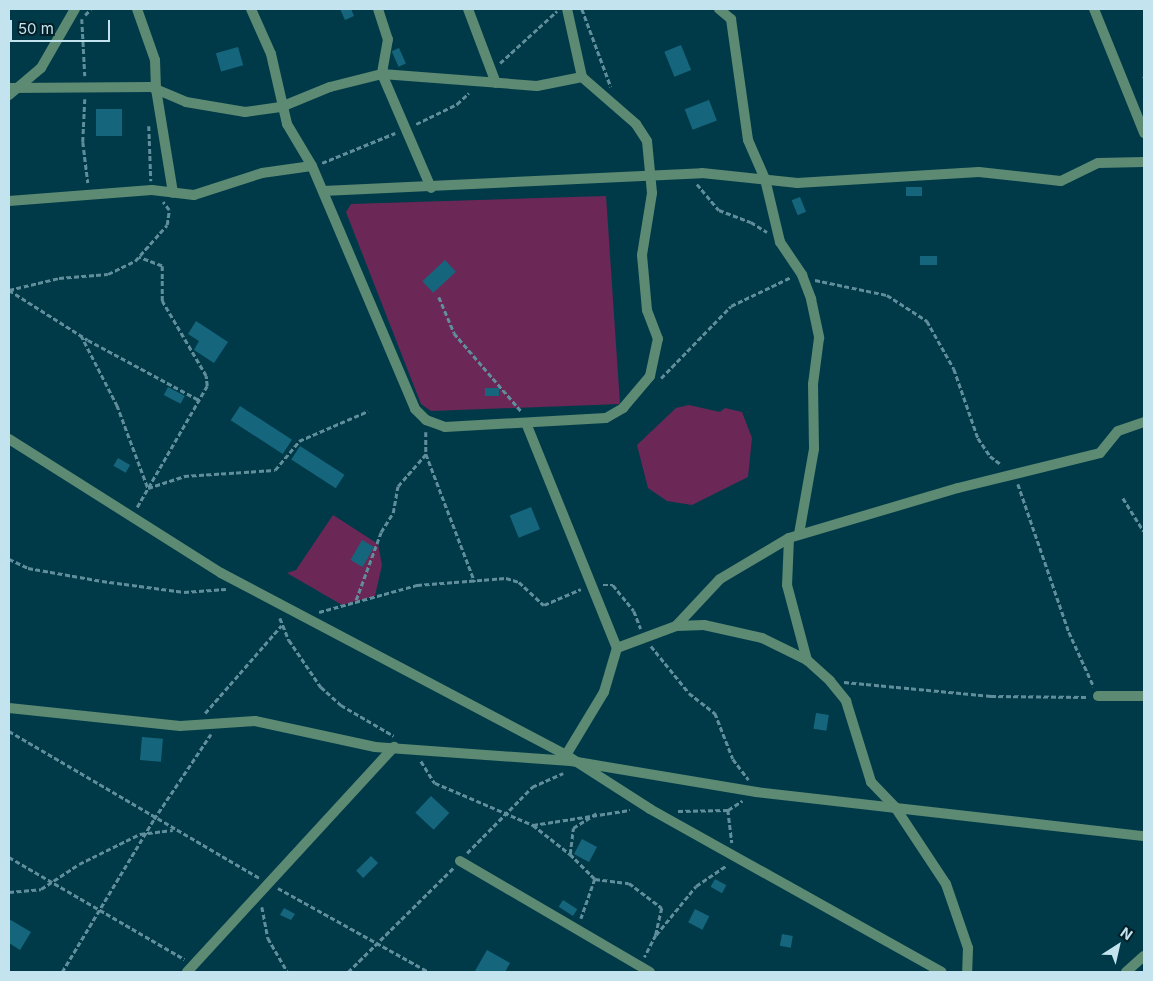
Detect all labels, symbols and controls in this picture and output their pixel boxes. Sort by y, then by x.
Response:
scale bar [12,10,112,42]
text: 50 m [18,19,54,38]
north arrow [1093,921,1143,971]
text: N [1118,923,1136,943]

